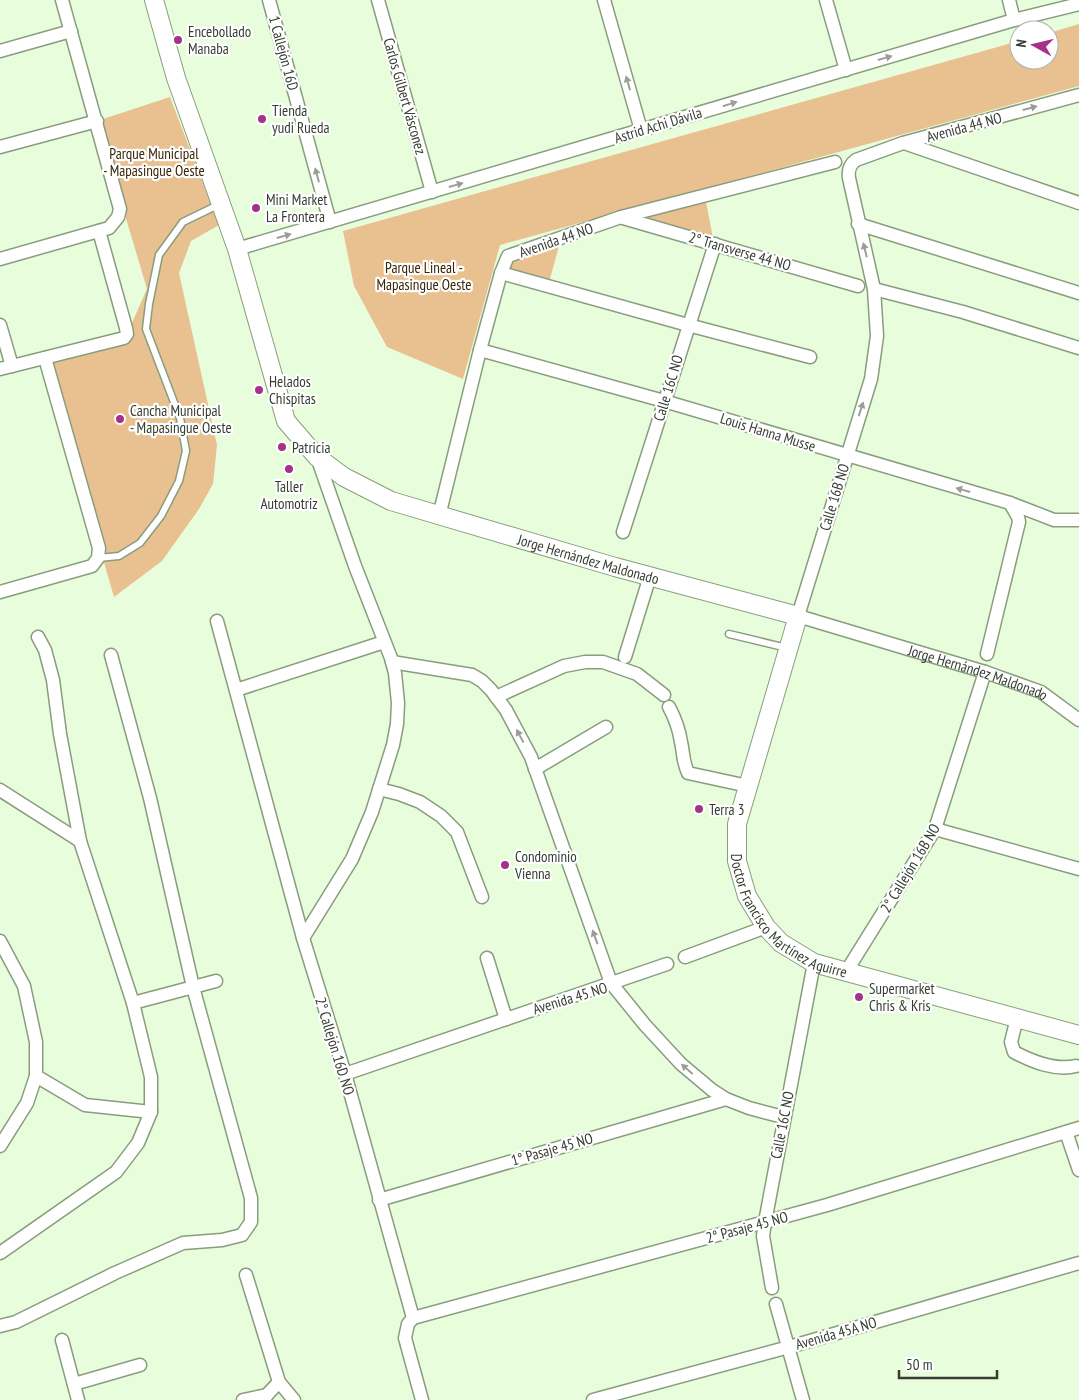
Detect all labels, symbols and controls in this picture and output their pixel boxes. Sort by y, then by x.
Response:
street label: 1 Callejón 16D [265,14,303,93]
north arrow [1009,20,1059,70]
place label: Encebollado Manaba [188,22,251,58]
marker: Encebollado Manaba [172,34,184,46]
street label: Carlos Gilbert Vásconez [379,36,431,156]
text: N [1012,38,1031,48]
one-way arrow [878,53,893,61]
one-way arrow [623,76,631,91]
one-way arrow [722,99,737,107]
place label: Tienda yudi Rueda [272,101,329,137]
street label: Astrid Achi Dávila [612,103,704,147]
one-way arrow [1023,104,1038,112]
street label: Avenida 44 NO [924,108,1004,146]
marker: Tienda yudi Rueda [256,113,268,125]
park label: Parque Municipal - Mapasingue Oeste [103,144,205,180]
one-way arrow [313,167,321,182]
one-way arrow [449,180,464,188]
place label: Mini Market La Frontera [266,190,328,226]
marker: Mini Market La Frontera [250,202,262,214]
street label: Avenida 44 NO [516,218,596,262]
street label: 2° Transverse 44 NO [687,227,793,275]
one-way arrow [276,231,291,239]
one-way arrow [861,242,869,257]
park label: Parque Lineal - Mapasingue Oeste [376,258,472,294]
street label: Calle 16C NO [649,353,687,423]
place label: Helados Chispitas [269,372,316,408]
marker: Helados Chispitas [253,384,265,396]
place label: Cancha Municipal - Mapasingue Oeste [130,401,232,437]
one-way arrow [858,402,865,417]
street label: Louis Hanna Musse [718,408,818,456]
marker: Cancha Municipal - Mapasingue Oeste [114,413,126,425]
place label: Patricia [292,438,330,457]
marker: Patricia [276,441,288,453]
street label: Calle 16B NO [815,461,853,533]
marker: Taller Automotriz [283,463,295,475]
place label: Taller Automotriz [260,477,318,513]
one-way arrow [955,485,970,493]
street label: Jorge Hernández Maldonado [515,529,661,588]
street label: Jorge Hernández Maldonado [905,640,1052,704]
one-way arrow [516,729,524,743]
place label: Terra 3 [709,800,745,819]
marker: Terra 3 [693,803,705,815]
street label: 2° Callejón 16B NO [876,820,944,916]
place label: Condominio Vienna [514,847,577,883]
street label: Doctor Francisco Martínez Aguirre [728,854,849,981]
marker: Condominio Vienna [499,859,511,871]
one-way arrow [591,929,599,944]
street label: Avenida 45 NO [530,978,610,1018]
place label: Supermarket Chris & Kris [869,979,935,1015]
marker: Supermarket Chris & Kris [853,991,865,1003]
street label: 2° Callejón 16D NO [311,995,359,1097]
one-way arrow [681,1064,694,1075]
street label: Calle 16C NO [766,1090,798,1160]
street label: 1° Pasaje 45 NO [509,1128,595,1170]
street label: 2° Pasaje 45 NO [704,1207,790,1247]
street label: Avenida 45A NO [793,1312,879,1354]
scale bar [899,1348,996,1380]
text: 50 m [906,1355,932,1374]

